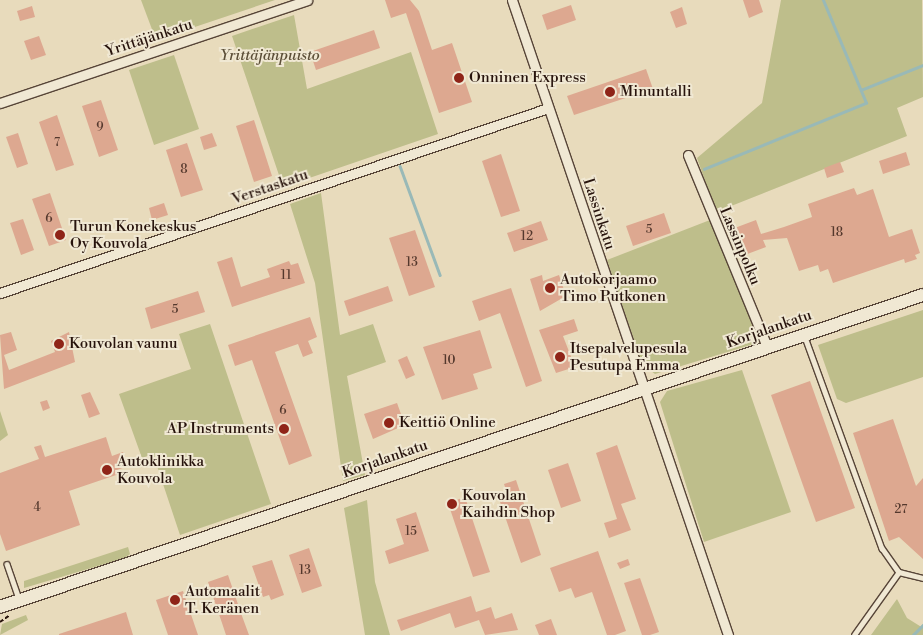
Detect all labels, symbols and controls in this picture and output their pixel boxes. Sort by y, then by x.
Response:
street label: Yrittäjänkatu [103,15,195,61]
park label: Yrittäjänpuisto [220,47,320,65]
place label: Onninen Express [469,69,586,87]
marker: Onninen Express [453,72,465,84]
place label: Minuntalli [620,83,692,101]
marker: Minuntalli [604,86,616,98]
house number: 9 [96,121,104,135]
house number: 7 [54,136,60,150]
house number: 8 [180,163,188,177]
street label: Verstaskatu [229,166,311,208]
street label: Lassinkatu [579,176,619,252]
street label: Lassinpolku [716,204,764,288]
house number: 6 [45,212,53,226]
place label: Turun Konekeskus Oy Kouvola [70,217,196,252]
house number: 5 [646,223,652,237]
house number: 18 [831,226,843,240]
marker: Turun Konekeskus Oy Kouvola [54,229,66,241]
house number: 12 [521,230,533,244]
house number: 13 [406,256,418,270]
house number: 11 [281,269,291,283]
place label: Autokorjaamo Timo Putkonen [560,270,666,305]
marker: Autokorjaamo Timo Putkonen [544,282,556,294]
house number: 5 [172,303,178,317]
street label: Korjalankatu [724,306,814,352]
place label: Kouvolan vaunu [69,335,177,353]
marker: Kouvolan vaunu [53,338,65,350]
place label: Itsepalvelupesula Pesutupa Emma [570,339,687,374]
marker: Itsepalvelupesula Pesutupa Emma [554,351,566,363]
house number: 10 [443,354,455,368]
house number: 6 [279,404,287,418]
place label: Keittiö Online [399,414,496,432]
marker: Keittiö Online [383,417,395,429]
place label: AP Instruments [167,420,274,438]
marker: AP Instruments [278,423,290,435]
street label: Korjalankatu [340,436,430,482]
place label: Autoklinikka Kouvola [117,452,204,487]
marker: Autoklinikka Kouvola [101,464,113,476]
place label: Kouvolan Kaihdin Shop [462,486,555,521]
marker: Kouvolan Kaihdin Shop [446,498,458,510]
house number: 4 [33,501,41,515]
house number: 27 [895,503,907,517]
house number: 15 [405,525,417,539]
house number: 13 [299,564,311,578]
place label: Automaalit T. Keränen [185,582,260,617]
marker: Automaalit T. Keränen [169,594,181,606]

